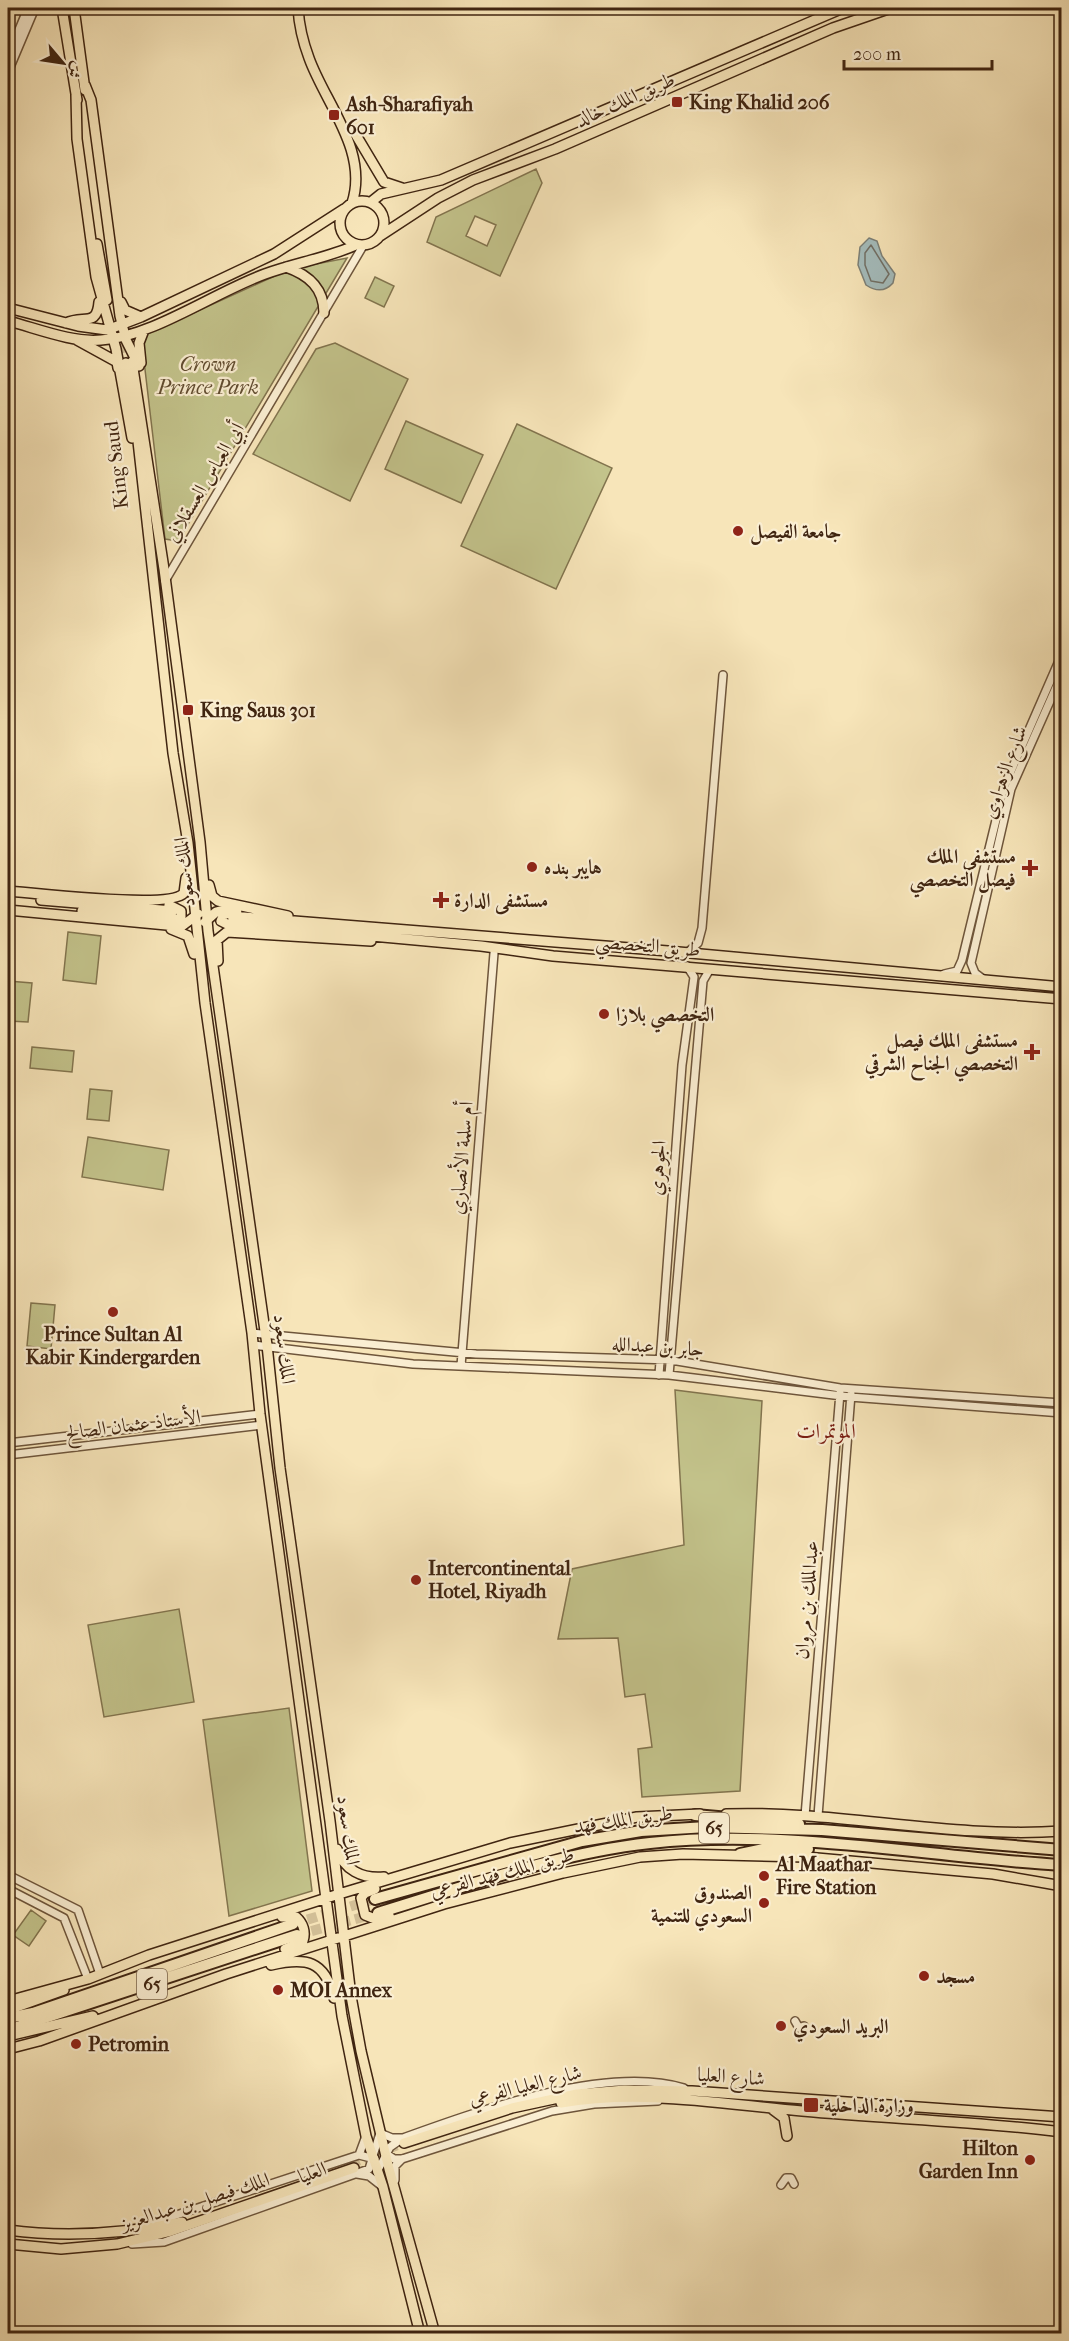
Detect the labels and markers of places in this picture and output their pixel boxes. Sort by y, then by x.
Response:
place label: King Khalid 206 [689,91,831,114]
place label: Ash-Sharafiyah 601 [344,93,474,139]
marker: King Khalid 206 [670,95,684,109]
marker: Ash-Sharafiyah 601 [327,108,341,122]
place label: جامعة الفيصل [750,520,841,545]
marker: جامعة الفيصل [731,524,745,538]
place label: King Saus 301 [200,699,316,722]
marker: King Saus 301 [181,703,195,717]
place label: مستشفى الملك فيصل التخصصي [909,845,1016,898]
place label: هايبر بنده [544,856,602,880]
marker: مستشفى الملك فيصل التخصصي [1021,859,1039,877]
marker: هايبر بنده [525,860,539,874]
place label: مستشفى الدارة [454,889,548,915]
marker: مستشفى الدارة [432,891,450,909]
place label: التخصصي بلازا [616,1003,714,1033]
marker: التخصصي بلازا [597,1007,611,1021]
place label: مستشفى الملك فيصل التخصصي الجناح الشرقي [864,1029,1018,1082]
marker: مستشفى الملك فيصل التخصصي الجناح الشرقي [1023,1043,1041,1061]
marker: Prince Sultan Al Kabir Kindergarden [106,1305,120,1319]
place label: Prince Sultan Al Kabir Kindergarden [26,1323,201,1369]
place label: Intercontinental Hotel, Riyadh [428,1557,571,1603]
marker: Intercontinental Hotel, Riyadh [409,1573,423,1587]
place label: Al Maathar Fire Station [774,1853,877,1899]
marker: Al Maathar Fire Station [757,1869,771,1883]
place label: الصندوق السعودي للتنمية [651,1881,752,1932]
marker: الصندوق السعودي للتنمية [757,1896,771,1910]
place label: مسجد [936,1965,975,1988]
marker: مسجد [917,1969,931,1983]
place label: MOI Annex [289,1979,393,2002]
marker: MOI Annex [271,1983,285,1997]
place label: البريد السعودي [793,2015,889,2043]
marker: البريد السعودي [774,2019,788,2033]
place label: Petromin [88,2033,170,2056]
marker: Petromin [69,2037,83,2051]
place label: وزارة الداخلية [824,2094,914,2117]
marker: وزارة الداخلية [802,2096,820,2114]
place label: Hilton Garden Inn [919,2137,1018,2183]
marker: Hilton Garden Inn [1023,2153,1037,2167]

